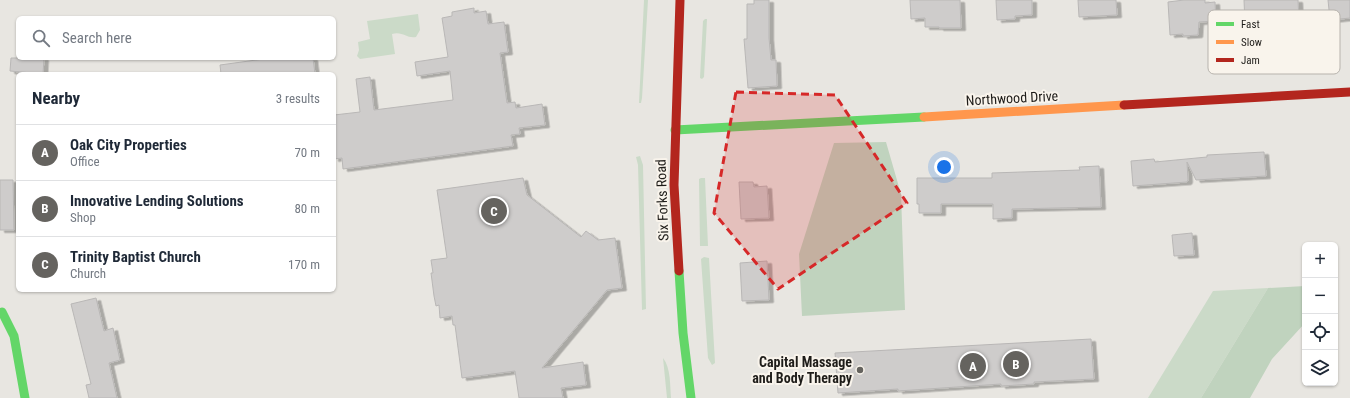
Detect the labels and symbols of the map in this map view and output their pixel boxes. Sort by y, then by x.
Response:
legend [1208,10,1340,74]
text: Fast [1241,18,1260,31]
text: Slow [1241,36,1262,49]
text: Jam [1241,54,1260,67]
street label: Northwood Drive [965,88,1059,108]
your location [934,157,954,177]
street label: Six Forks Road [653,159,671,241]
pin: C [481,196,507,226]
pin: B [1003,349,1029,379]
pin: A [960,351,986,381]
place label: Capital Massage and Body Therapy [752,354,853,386]
marker: Capital Massage and Body Therapy [855,365,865,375]

